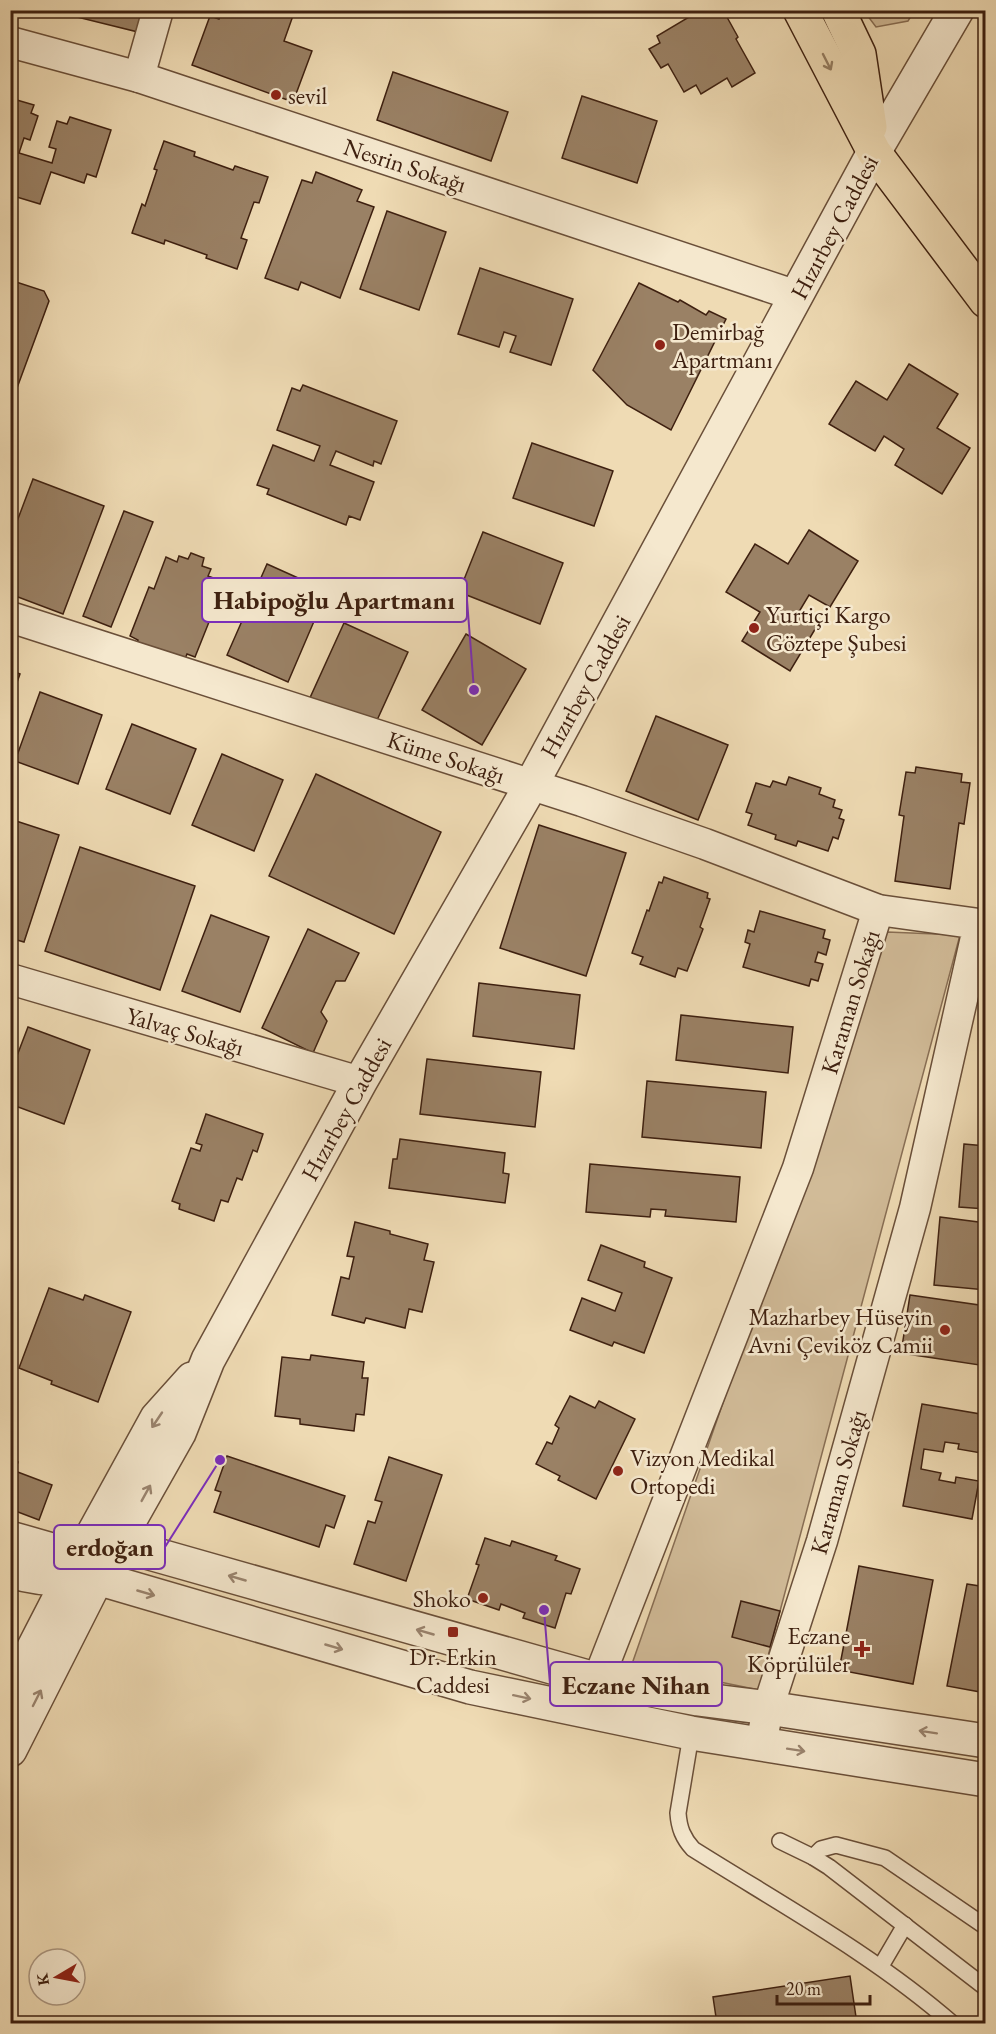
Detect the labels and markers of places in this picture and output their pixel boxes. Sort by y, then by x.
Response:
place label: sevil [288,80,328,111]
marker: sevil [269,88,283,102]
place label: Demirbağ Apartmanı [671,316,773,375]
marker: Demirbağ Apartmanı [653,338,667,352]
callout: Habipoğlu Apartmanı [202,578,467,622]
place label: Yurtiçi Kargo Göztepe Şubesi [766,599,907,658]
marker: Yurtiçi Kargo Göztepe Şubesi [747,621,761,635]
place label: Mazharbey Hüseyin Avni Çeviköz Camii [747,1301,933,1360]
marker: Mazharbey Hüseyin Avni Çeviköz Camii [938,1323,952,1337]
place label: Vizyon Medikal Ortopedi [630,1442,775,1501]
marker: Vizyon Medikal Ortopedi [611,1464,625,1478]
callout: erdoğan [54,1525,165,1569]
place label: Shoko [413,1583,471,1614]
marker: Shoko [476,1591,490,1605]
place label: Eczane Köprülüler [747,1620,850,1679]
marker: Dr. Erkin Caddesi [446,1625,460,1639]
place label: Dr. Erkin Caddesi [409,1641,497,1700]
marker: Eczane Köprülüler [855,1642,869,1656]
callout: Eczane Nihan [550,1662,722,1706]

